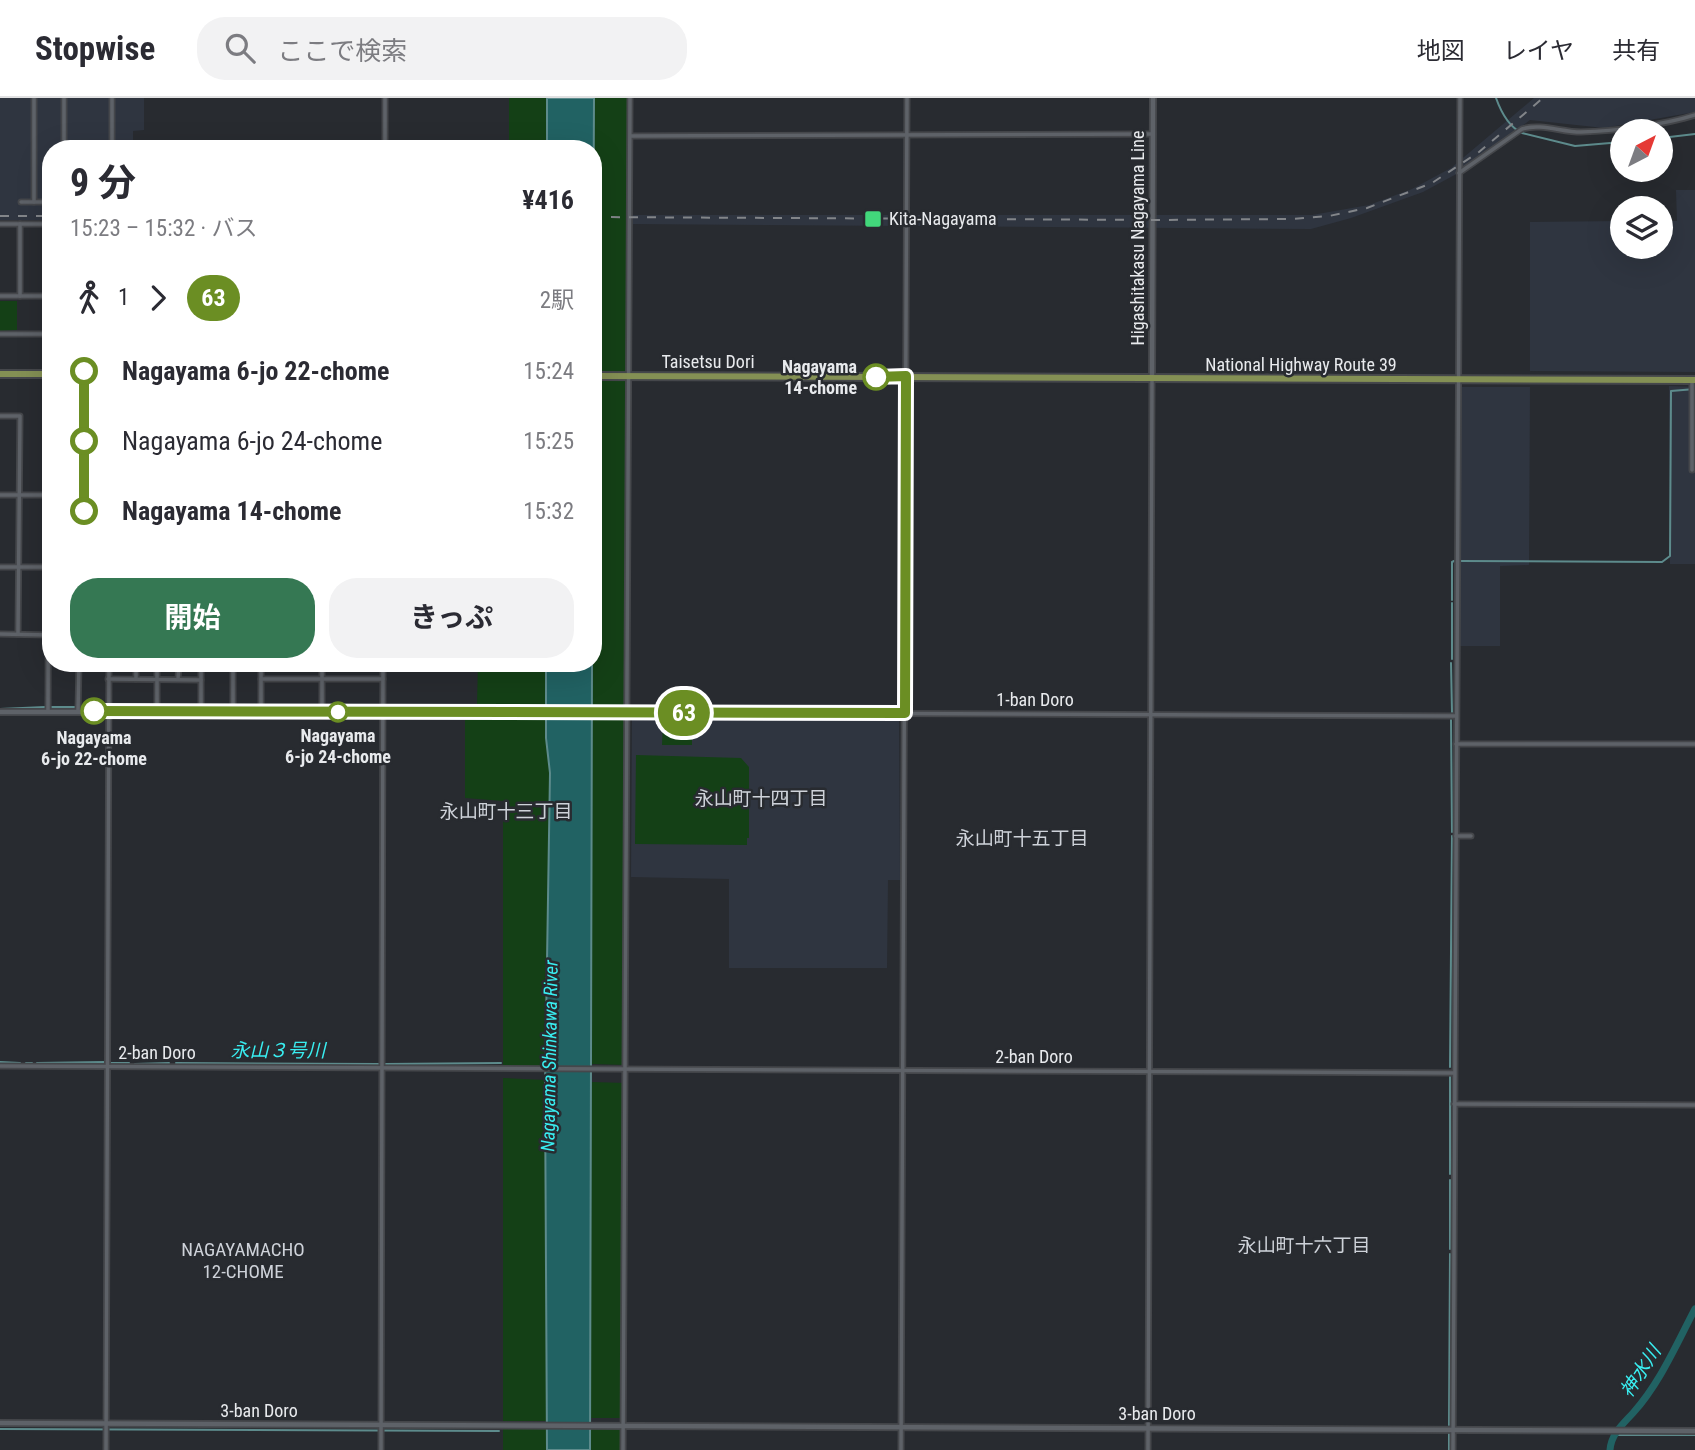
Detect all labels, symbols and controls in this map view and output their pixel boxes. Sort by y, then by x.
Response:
search box [197,17,687,80]
text: Stopwise [35,29,155,68]
icon: search [221,29,259,67]
text: ここで検索 [277,36,407,66]
text: 地図 [1417,37,1465,65]
text: レイヤ [1503,37,1574,65]
text: 共有 [1612,37,1660,65]
north arrow [1610,119,1673,182]
map controls [1610,119,1673,259]
street label: Higashitakasu Nagayama Line [1127,131,1148,345]
text: 9 分 [70,161,136,205]
text: ¥416 [522,185,574,215]
button: layers [1610,196,1673,259]
place label: Kita-Nagayama [889,208,997,229]
marker: Kita-Nagayama [863,209,883,229]
text: 15:23 – 15:32 · バス [70,215,257,242]
icon: walk [70,279,108,317]
icon: forward [139,279,177,317]
text: 1 [118,284,129,311]
text: 63 [201,284,226,312]
text: 2駅 [540,287,574,314]
street label: Taisetsu Dori [661,351,755,372]
street label: National Highway Route 39 [1205,354,1397,375]
text: Nagayama 6-jo 22-chome [122,356,389,386]
place label: Nagayama 14-chome [782,356,857,398]
text: 15:24 [523,358,574,385]
marker: Nagayama 14-chome [863,364,889,390]
text: Nagayama 6-jo 24-chome [122,426,382,456]
text: 15:25 [523,428,574,455]
text: Nagayama 14-chome [122,496,342,526]
text: 15:32 [523,498,574,525]
button: 開始 [70,578,315,658]
button: きっぷ [329,578,574,658]
street label: 1-ban Doro [996,689,1074,710]
line badge: 63 [652,690,716,736]
marker: Nagayama 6-jo 22-chome [81,698,107,724]
text: 63 [672,699,696,727]
marker: Nagayama 6-jo 24-chome [328,702,348,722]
place label: Nagayama 6-jo 24-chome [285,725,391,767]
place label: Nagayama 6-jo 22-chome [41,727,147,769]
district label: 永山町十四丁目 [694,787,828,810]
district label: 永山町十三丁目 [439,800,573,823]
district label: 永山町十五丁目 [955,827,1089,850]
water label: Nagayama Shinkawa River [536,960,563,1152]
water label: 永山３号川 [230,1039,327,1062]
street label: 2-ban Doro [118,1042,196,1063]
street label: 2-ban Doro [995,1046,1073,1067]
district label: 永山町十六丁目 [1237,1234,1371,1257]
district label: NAGAYAMACHO 12-CHOME [181,1238,305,1283]
water label: 神水川 [1615,1339,1667,1401]
street label: 3-ban Doro [220,1400,298,1421]
street label: 3-ban Doro [1118,1403,1196,1424]

